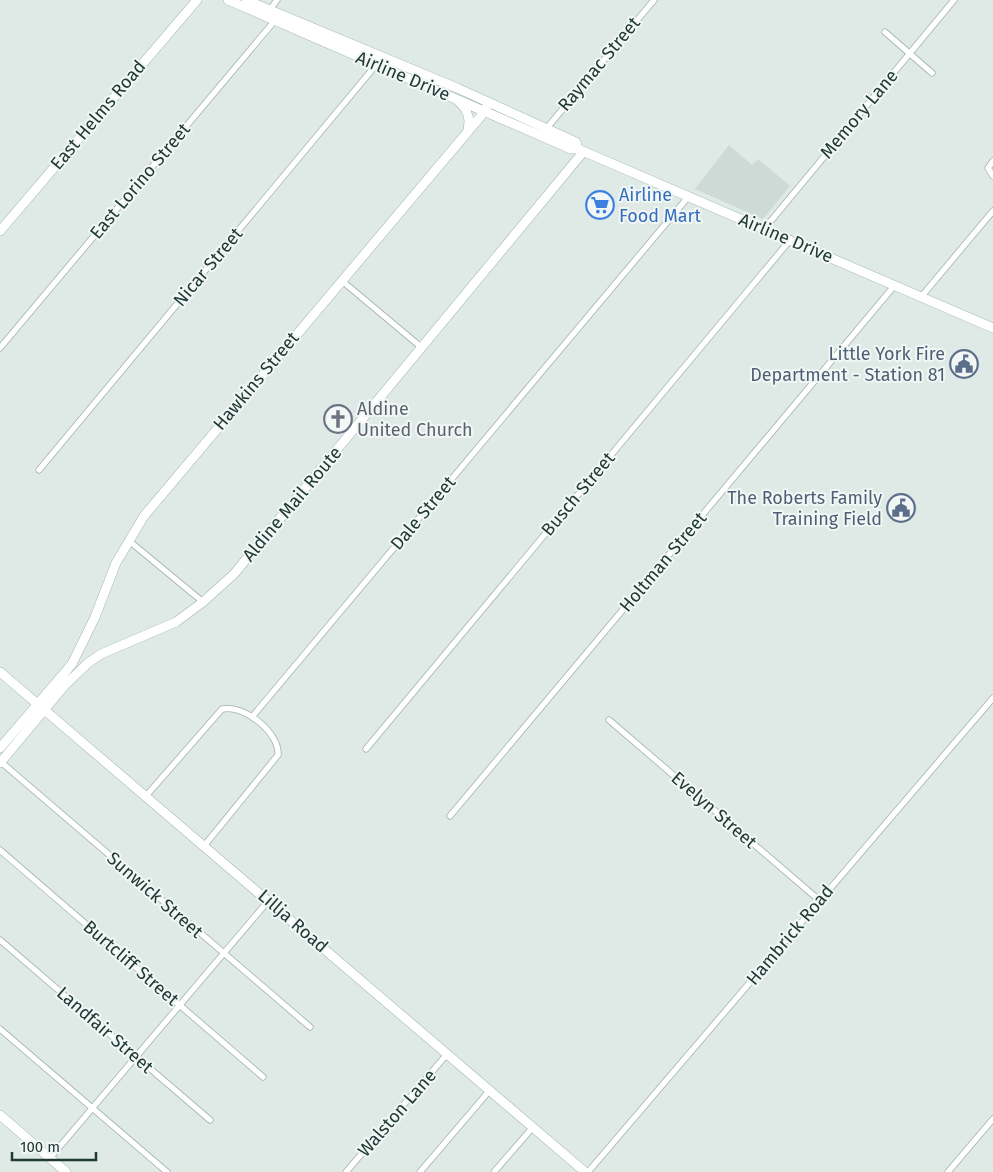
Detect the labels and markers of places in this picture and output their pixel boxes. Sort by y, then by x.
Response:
place label: Airline Food Mart [619,184,702,227]
supermarket icon: Airline Food Mart [585,190,615,220]
place label: Little York Fire Department - Station 81 [750,343,945,386]
public building icon: Little York Fire Department - Station 81 [949,349,979,379]
place label: Aldine United Church [357,398,473,441]
church icon: Aldine United Church [323,404,353,434]
place label: The Roberts Family Training Field [727,487,882,530]
public building icon: The Roberts Family Training Field [886,493,916,523]

